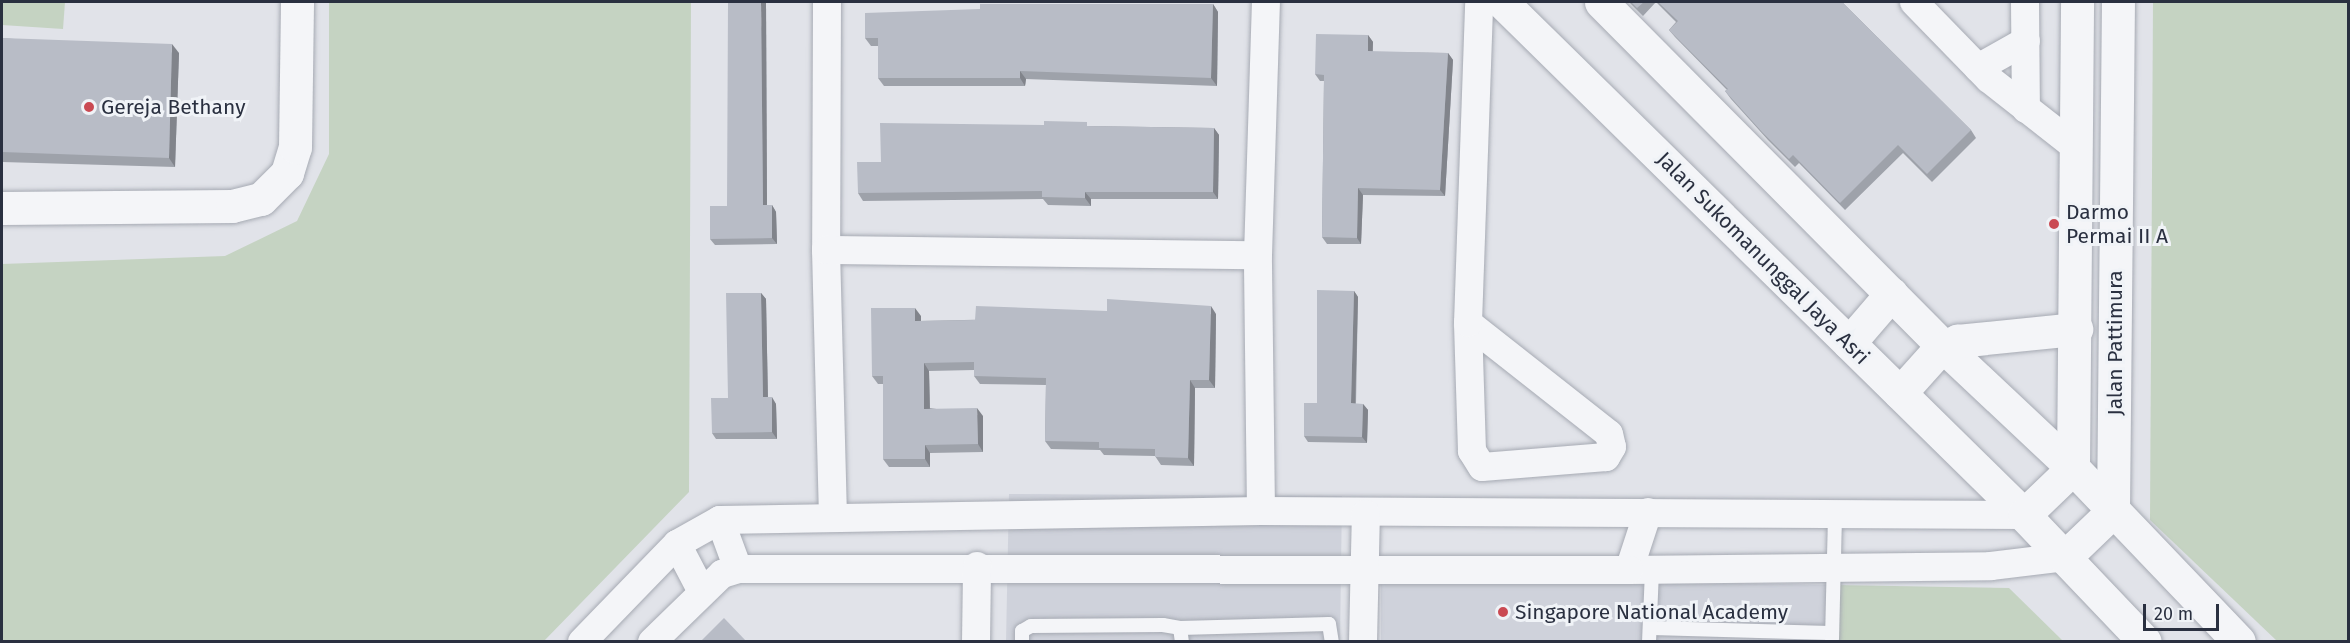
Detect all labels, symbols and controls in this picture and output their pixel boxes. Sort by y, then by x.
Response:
place label: Gereja Bethany [101,94,246,120]
marker: Gereja Bethany [82,100,96,114]
street label: Jalan Sukomanunggal Jaya Asri [1651,146,1875,370]
place label: Darmo Permai II A [2066,199,2168,249]
marker: Darmo Permai II A [2047,217,2061,231]
street label: Jalan Pattimura [2102,270,2128,416]
scale bar [2146,592,2222,630]
place label: Singapore National Academy [1515,599,1788,625]
text: 20 m [2154,603,2193,625]
marker: Singapore National Academy [1496,605,1510,619]

